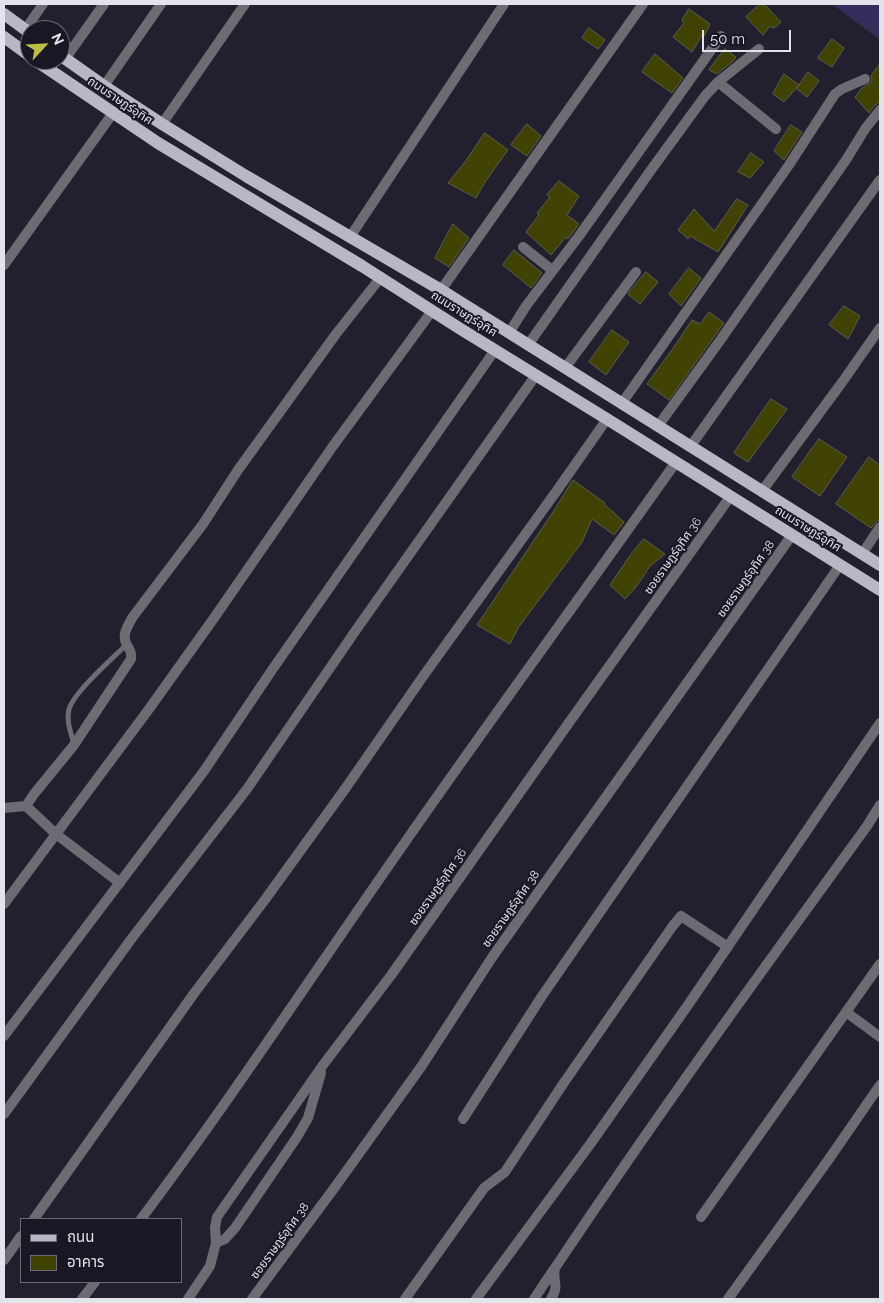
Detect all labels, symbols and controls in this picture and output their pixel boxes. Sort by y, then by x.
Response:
north arrow [20,20,70,70]
scale bar [704,20,793,52]
text: 50 m [710,30,745,48]
text: N [48,31,67,47]
street label: ถนนราษฎร์อุทิศ [85,74,155,128]
street label: ถนนราษฎร์อุทิศ [428,288,500,340]
street label: ถนนราษฎร์อุทิศ [772,503,844,555]
street label: ซอยราษฎร์อุทิศ 36 [641,515,705,597]
street label: ซอยราษฎร์อุทิศ 38 [714,538,778,620]
street label: ซอยราษฎร์อุทิศ 36 [406,846,470,928]
street label: ซอยราษฎร์อุทิศ 38 [479,868,543,950]
street label: ซอยราษฎร์อุทิศ 38 [248,1200,312,1282]
legend [20,1218,182,1283]
text: ถนน [67,1228,94,1246]
text: อาคาร [67,1253,104,1271]

